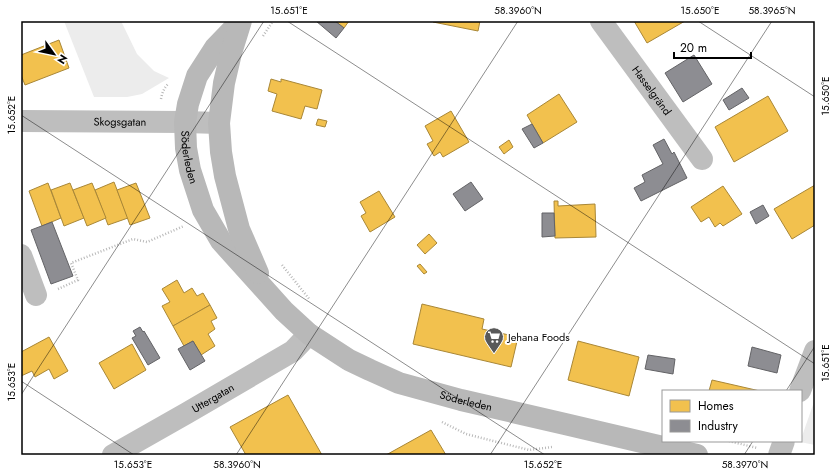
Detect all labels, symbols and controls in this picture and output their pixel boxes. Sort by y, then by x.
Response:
text: 15.651°E [270,3,308,18]
text: 58.3960°N [494,3,542,18]
text: 15.650°E [681,3,719,18]
text: 58.3965°N [748,3,796,18]
north arrow [34,34,74,74]
scale bar [674,34,751,60]
text: 20 m [680,39,707,57]
text: N [53,51,71,67]
street label: Hasselgränd [628,62,675,118]
text: 15.650°E [818,77,833,115]
text: 15.652°E [4,96,19,134]
street label: Skogsgatan [94,113,146,130]
street label: Söderleden [177,130,202,186]
supermarket icon: Jehana Foods [483,326,505,354]
place label: Jehana Foods [506,329,570,345]
text: 15.651°E [818,344,833,382]
text: 15.653°E [4,363,19,401]
street label: Uttergatan [189,379,237,417]
street label: Söderleden [438,387,494,415]
legend [662,390,802,442]
text: Homes [698,397,734,415]
text: Industry [698,417,739,435]
text: 15.653°E [114,457,152,472]
text: 58.3960°N [213,457,261,472]
text: 15.652°E [524,457,562,472]
text: 58.3970°N [722,457,768,472]

